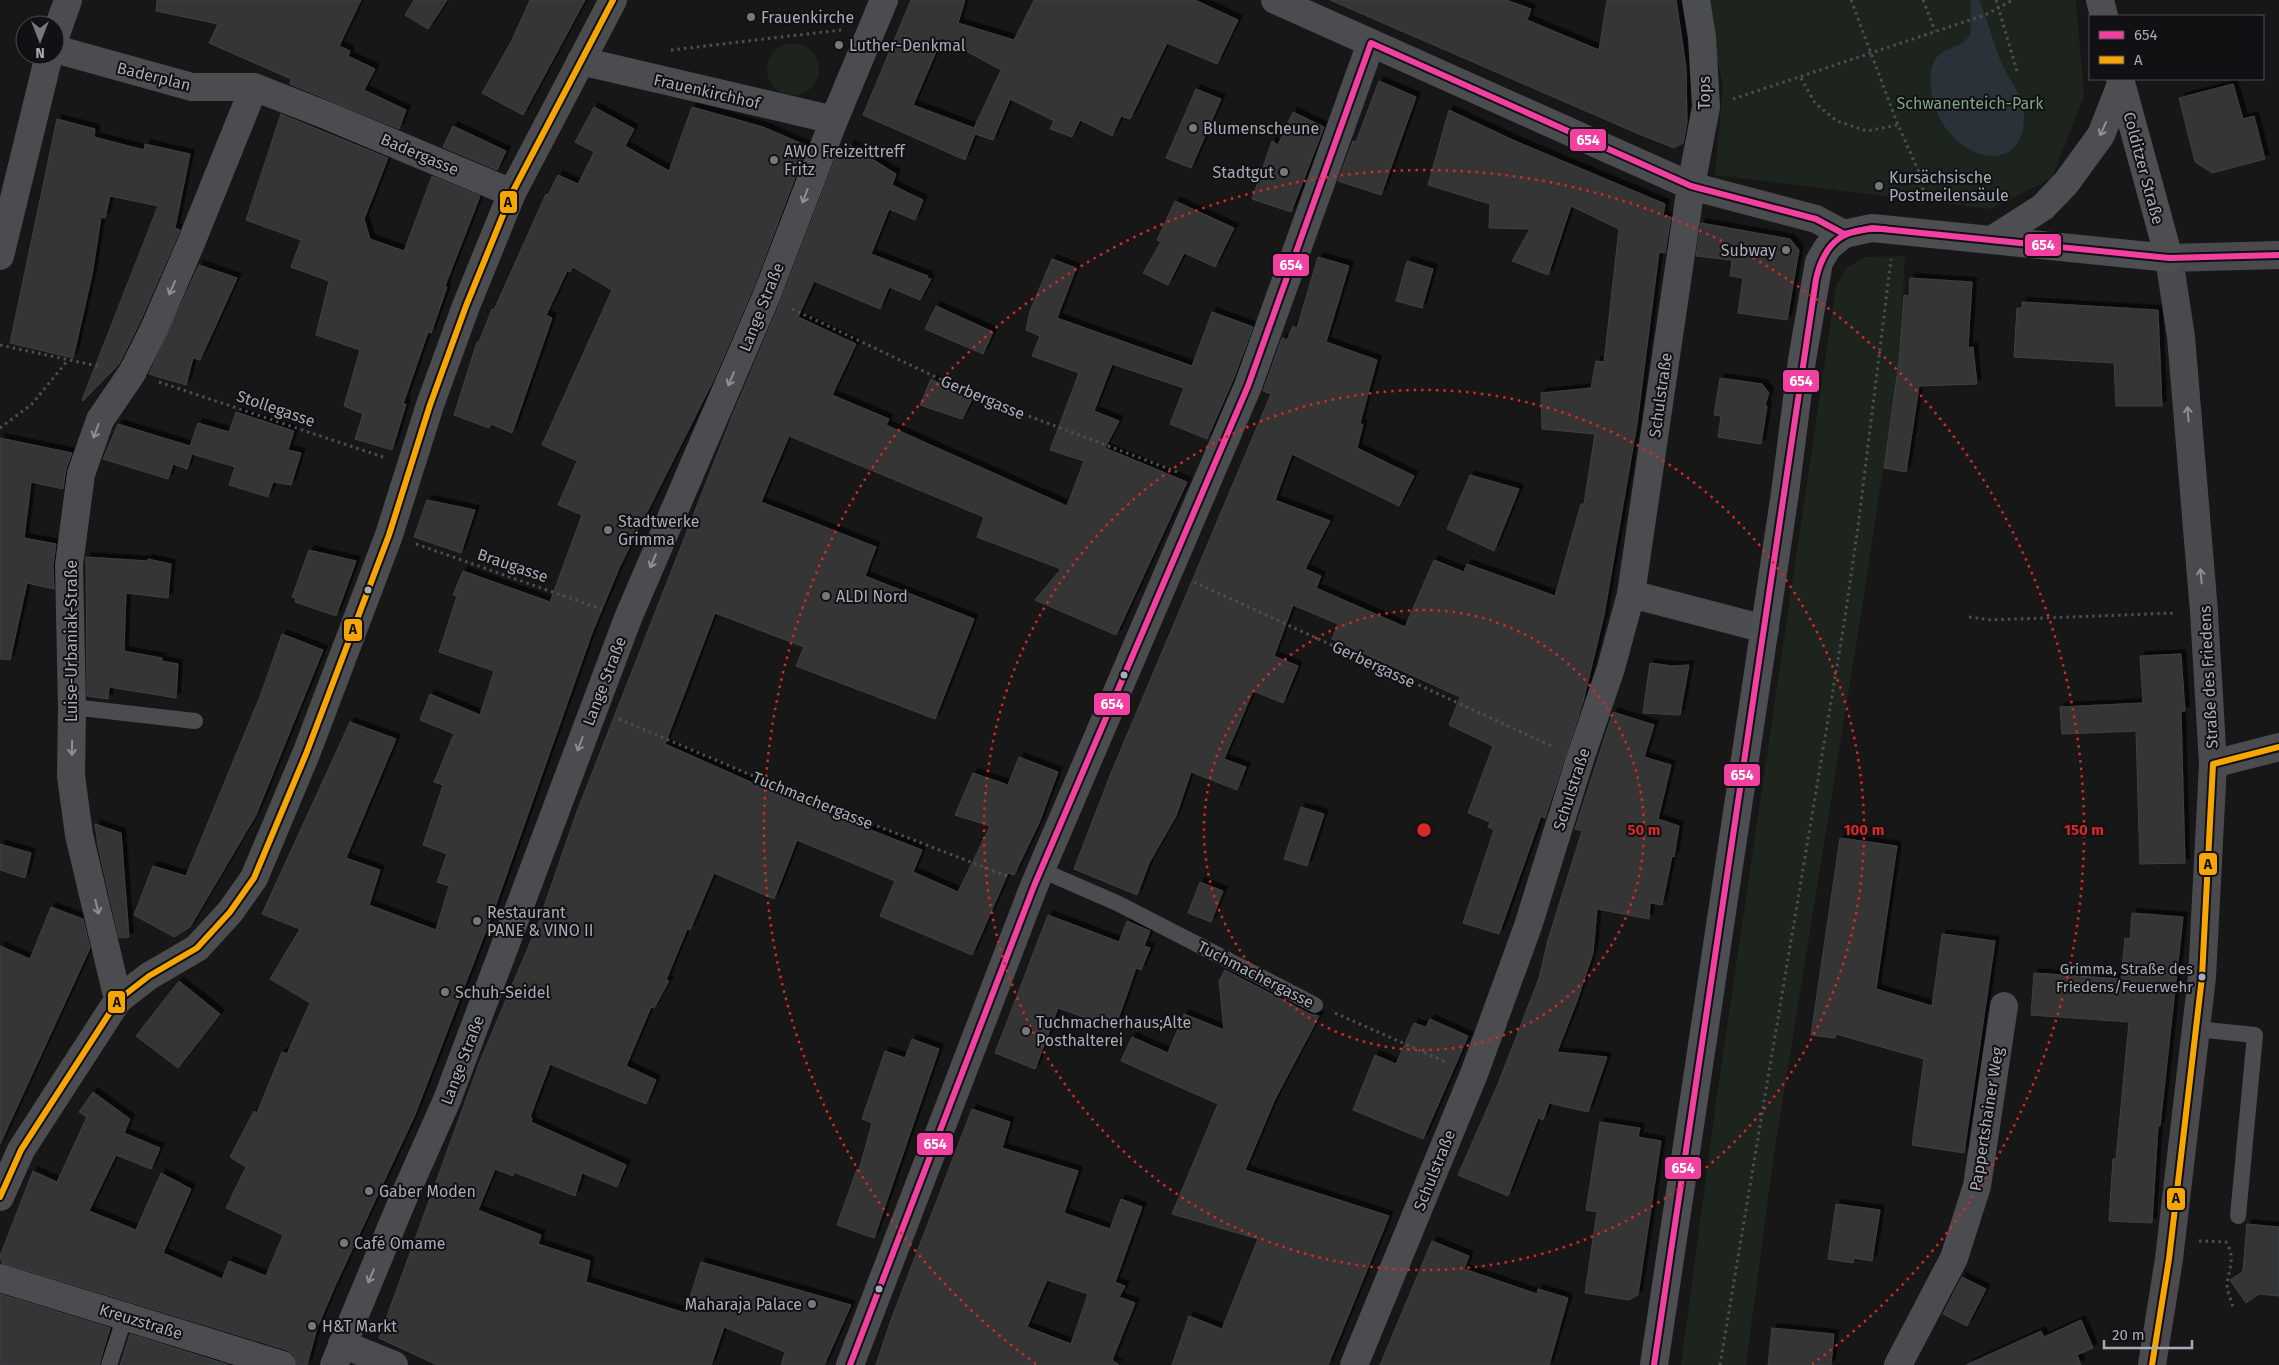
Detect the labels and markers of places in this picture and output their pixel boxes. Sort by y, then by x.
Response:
place label: Frauenkirche [761,8,854,27]
marker: Frauenkirche [745,11,757,23]
place label: Luther-Denkmal [849,36,966,55]
marker: Luther-Denkmal [833,39,845,51]
place label: Blumenscheune [1203,119,1319,138]
marker: Blumenscheune [1187,122,1199,134]
place label: AWO Freizeittreff Fritz [784,142,906,179]
marker: AWO Freizeittreff Fritz [768,154,780,166]
place label: Stadtgut [1213,163,1274,182]
marker: Stadtgut [1278,166,1290,178]
place label: Kursächsische Postmeilensäule [1889,168,2009,205]
marker: Kursächsische Postmeilensäule [1873,180,1885,192]
place label: Subway [1721,241,1776,260]
marker: Subway [1780,244,1792,256]
place label: Stadtwerke Grimma [618,512,700,549]
marker: Stadtwerke Grimma [602,524,614,536]
unlabelled marker [363,585,373,595]
place label: ALDI Nord [836,587,908,606]
marker: ALDI Nord [820,590,832,602]
unlabelled marker [1119,670,1129,680]
centre of rings [1415,821,1433,839]
place label: Restaurant PANE & VINO II [487,903,593,940]
marker: Restaurant PANE & VINO II [471,915,483,927]
place label: Grimma, Straße des Friedens/Feuerwehr [2056,960,2193,996]
marker: Grimma, Straße des Friedens/Feuerwehr [2197,972,2207,982]
place label: Schuh-Seidel [455,983,550,1002]
marker: Schuh-Seidel [439,986,451,998]
place label: Tuchmacherhaus;Alte Posthalterei [1036,1013,1191,1050]
marker: Tuchmacherhaus;Alte Posthalterei [1020,1025,1032,1037]
place label: Gaber Moden [379,1182,476,1201]
marker: Gaber Moden [363,1185,375,1197]
place label: Café Omame [354,1234,446,1253]
marker: Café Omame [338,1237,350,1249]
unlabelled marker [874,1284,884,1294]
place label: Maharaja Palace [685,1295,802,1314]
marker: Maharaja Palace [806,1298,818,1310]
place label: H&T Markt [322,1317,397,1336]
marker: H&T Markt [306,1320,318,1332]

